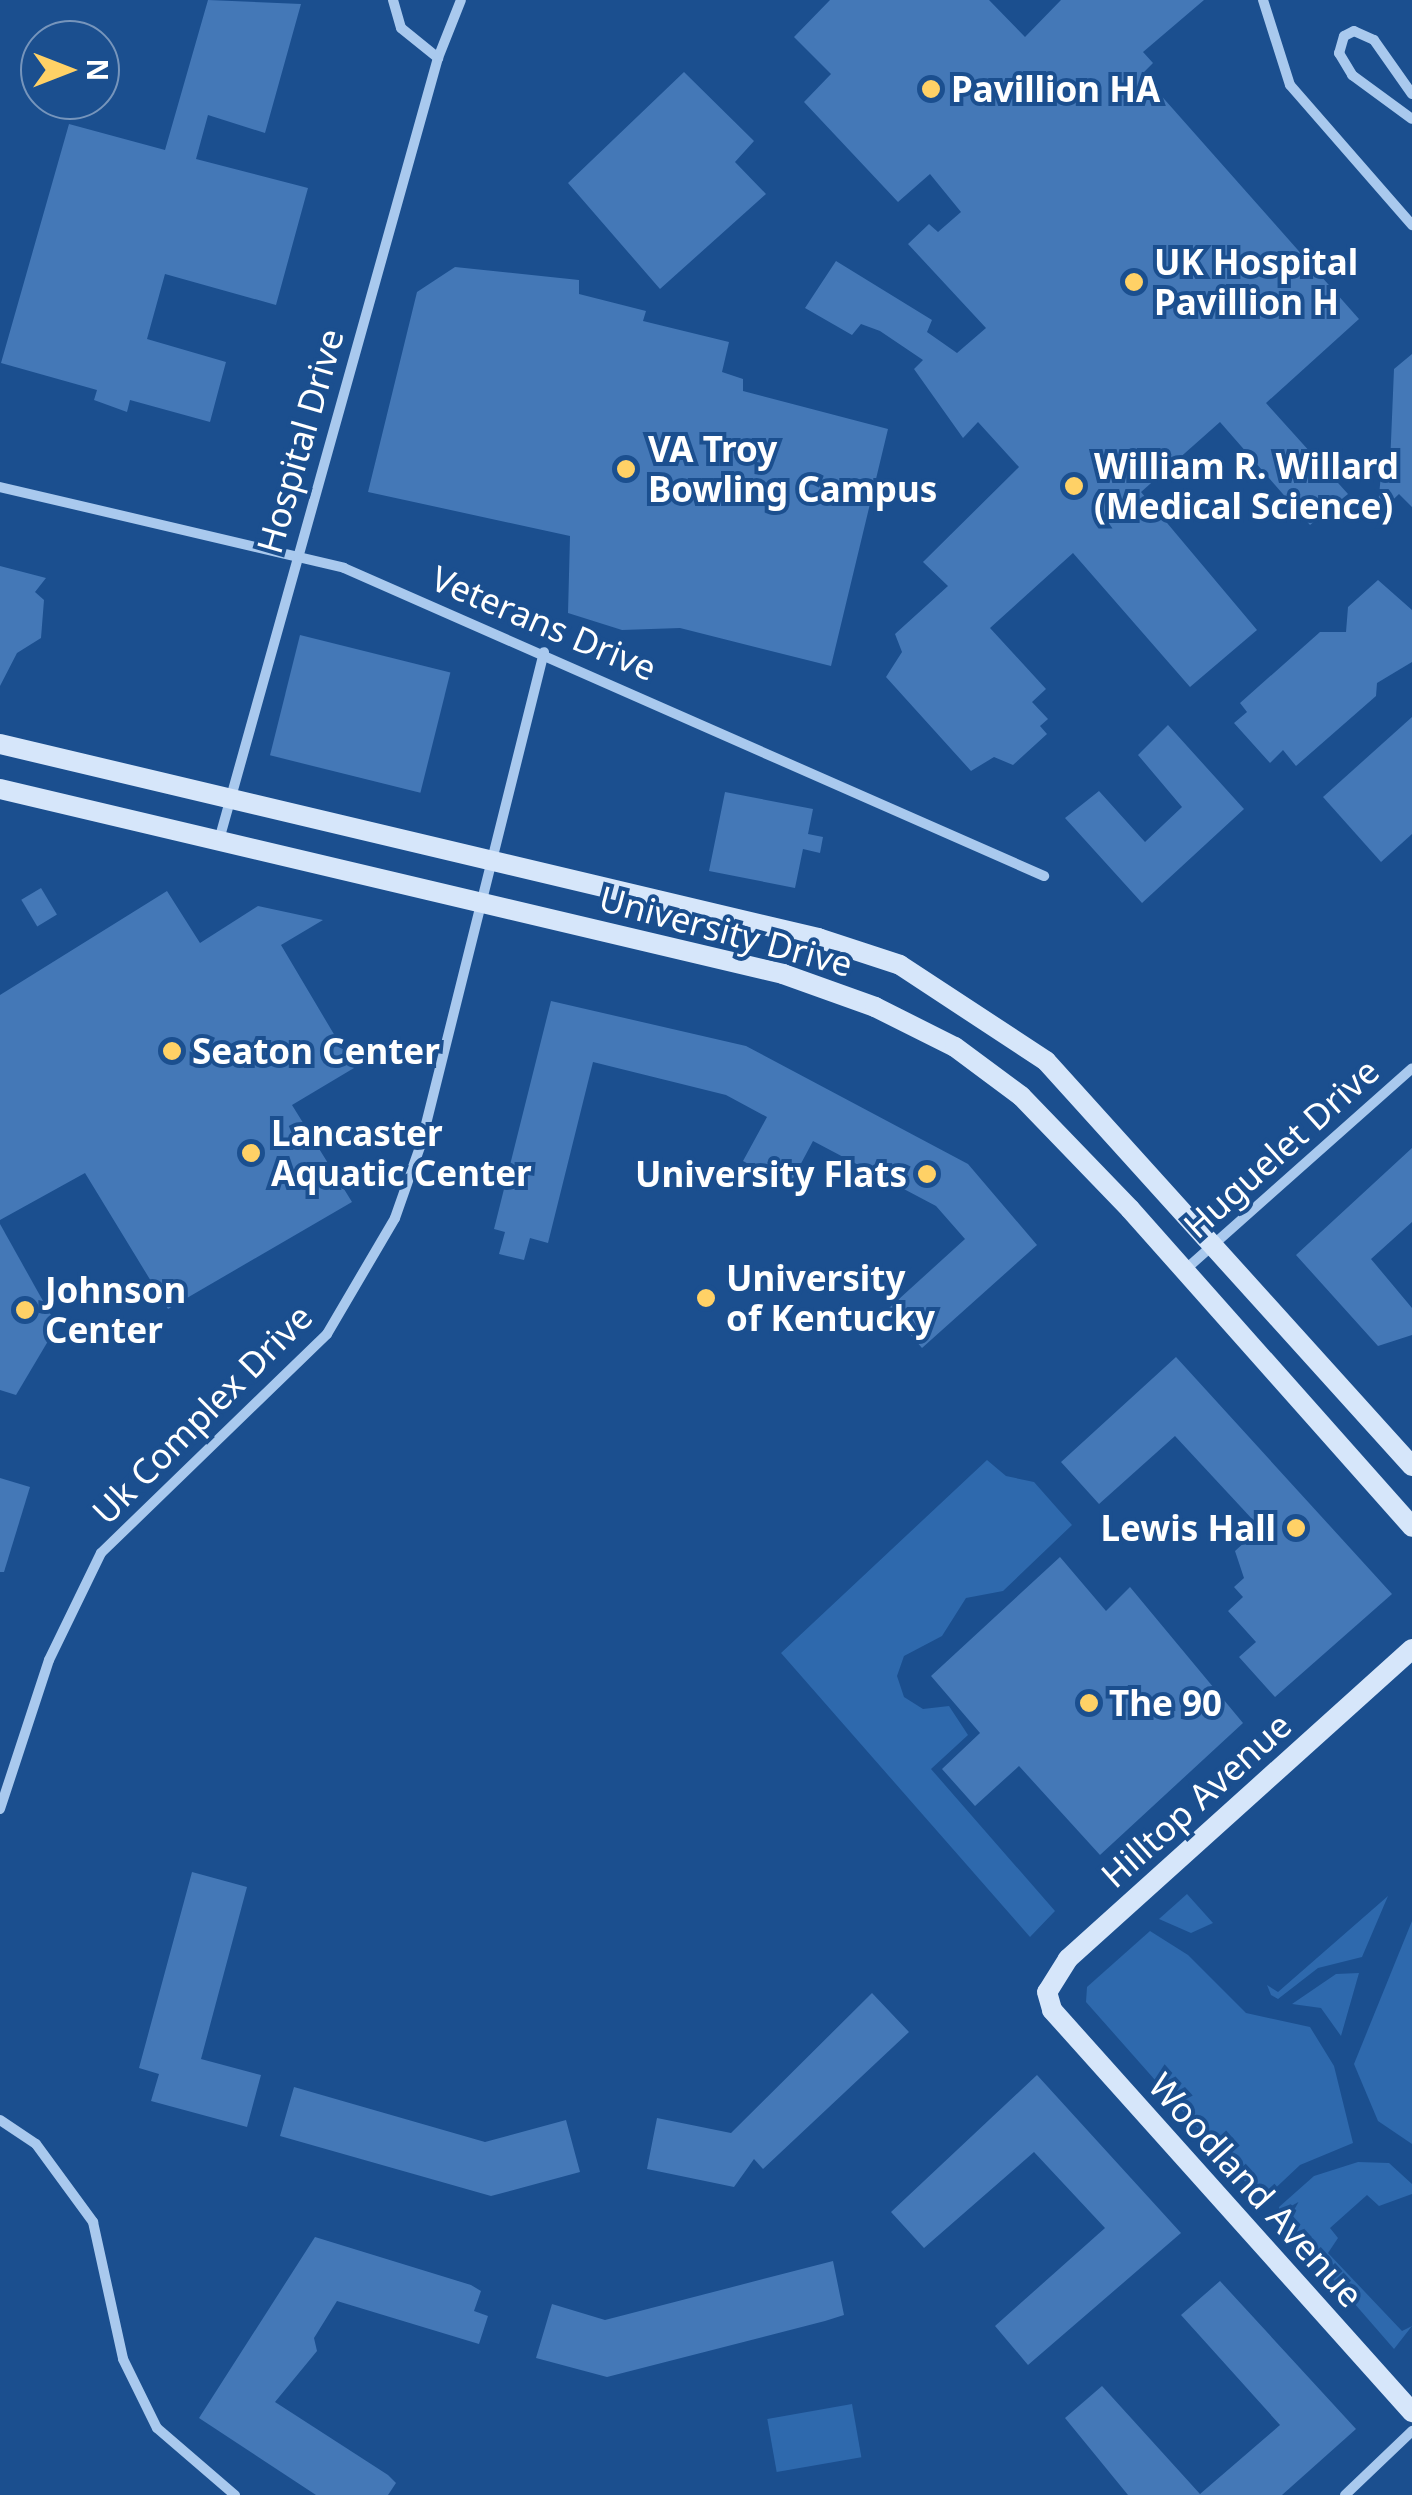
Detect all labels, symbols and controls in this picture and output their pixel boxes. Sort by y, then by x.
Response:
north arrow [20,20,120,120]
text: N [79,59,117,81]
place label: Pavillion HA [951,68,1160,110]
marker: Pavillion HA [920,78,942,100]
place label: UK Hospital Pavillion H [1154,241,1358,323]
marker: UK Hospital Pavillion H [1123,271,1145,293]
street label: Hospital Drive [248,324,352,558]
place label: VA Troy Bowling Campus [648,428,937,510]
place label: William R. Willard (Medical Science) [1094,445,1399,527]
marker: VA Troy Bowling Campus [613,456,639,482]
marker: William R. Willard (Medical Science) [1063,475,1085,497]
street label: Veterans Drive [425,557,663,689]
street label: University Drive [595,877,857,985]
place label: Seaton Center [192,1030,440,1072]
marker: Seaton Center [161,1040,183,1062]
street label: Huguelet Drive [1175,1050,1387,1246]
place label: Lancaster Aquatic Center [271,1112,532,1194]
marker: Lancaster Aquatic Center [240,1142,262,1164]
place label: University Flats [635,1153,907,1195]
marker: University Flats [916,1163,938,1185]
place label: University of Kentucky [726,1257,935,1339]
place label: Johnson Center [45,1269,186,1351]
marker: University of Kentucky [695,1287,717,1309]
street label: Uk Complex Drive [84,1296,320,1532]
marker: Johnson Center [14,1299,36,1321]
place label: Lewis Hall [1101,1507,1276,1549]
marker: Lewis Hall [1285,1517,1307,1539]
place label: The 90 [1109,1682,1222,1724]
marker: The 90 [1078,1692,1100,1714]
street label: Hilltop Avenue [1093,1704,1299,1896]
street label: Woodland Avenue [1140,2065,1372,2315]

